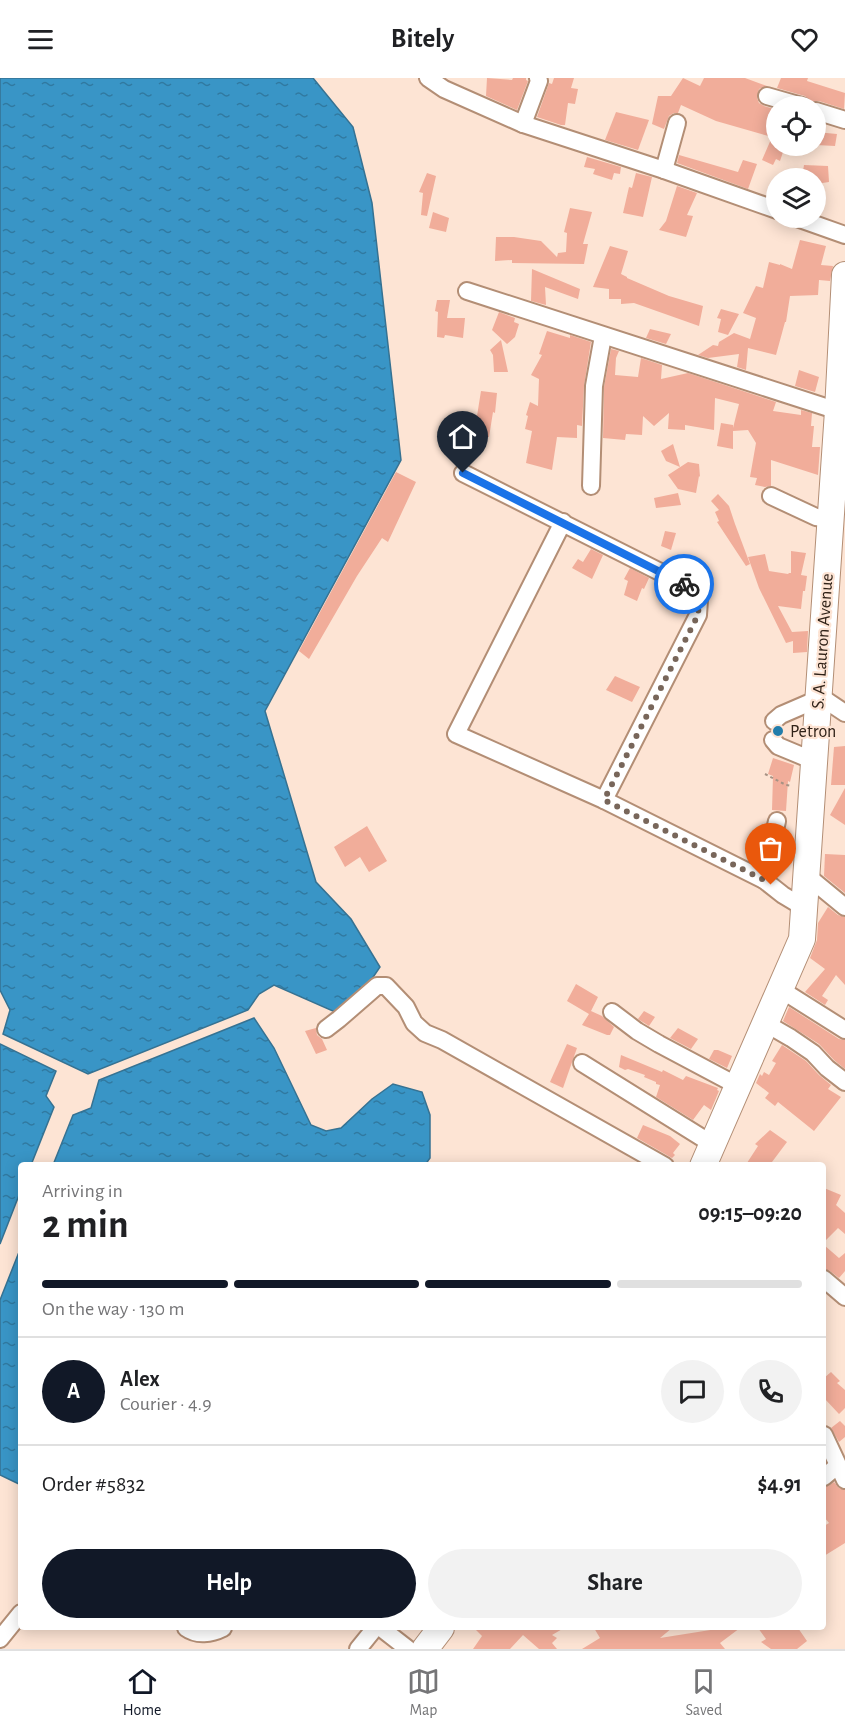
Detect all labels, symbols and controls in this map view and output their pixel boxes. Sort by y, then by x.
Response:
icon: menu [24,23,57,56]
icon: heart [788,23,821,56]
text: Bitely [391,25,454,52]
map controls [766,96,826,228]
button: locate [766,96,826,156]
button: layers [766,168,826,228]
pin [437,411,488,473]
icon: home [446,420,479,453]
courier [654,554,714,614]
icon: bike [668,568,701,601]
street label: S. A. Lauron Avenue [809,573,837,710]
place label: Petron [790,723,836,741]
marker: Petron [771,724,785,738]
pin [745,823,796,885]
icon: bag [754,832,787,865]
text: Arriving in [42,1181,123,1201]
text: 09:15–09:20 [698,1202,802,1224]
text: 2 min [42,1206,129,1245]
text: On the way · 130 m [42,1299,184,1319]
button: chat [661,1360,724,1423]
button: phone [739,1360,802,1423]
text: Alex [120,1368,160,1390]
text: A [67,1380,80,1402]
text: Courier · 4.9 [120,1394,212,1414]
text: Order #5832 [42,1473,145,1495]
text: $4.91 [757,1473,802,1495]
button: Help [42,1549,416,1618]
button: Share [428,1549,802,1618]
tab: Home [123,1665,161,1720]
tab: Map [407,1665,440,1720]
tab: Saved [686,1665,722,1720]

